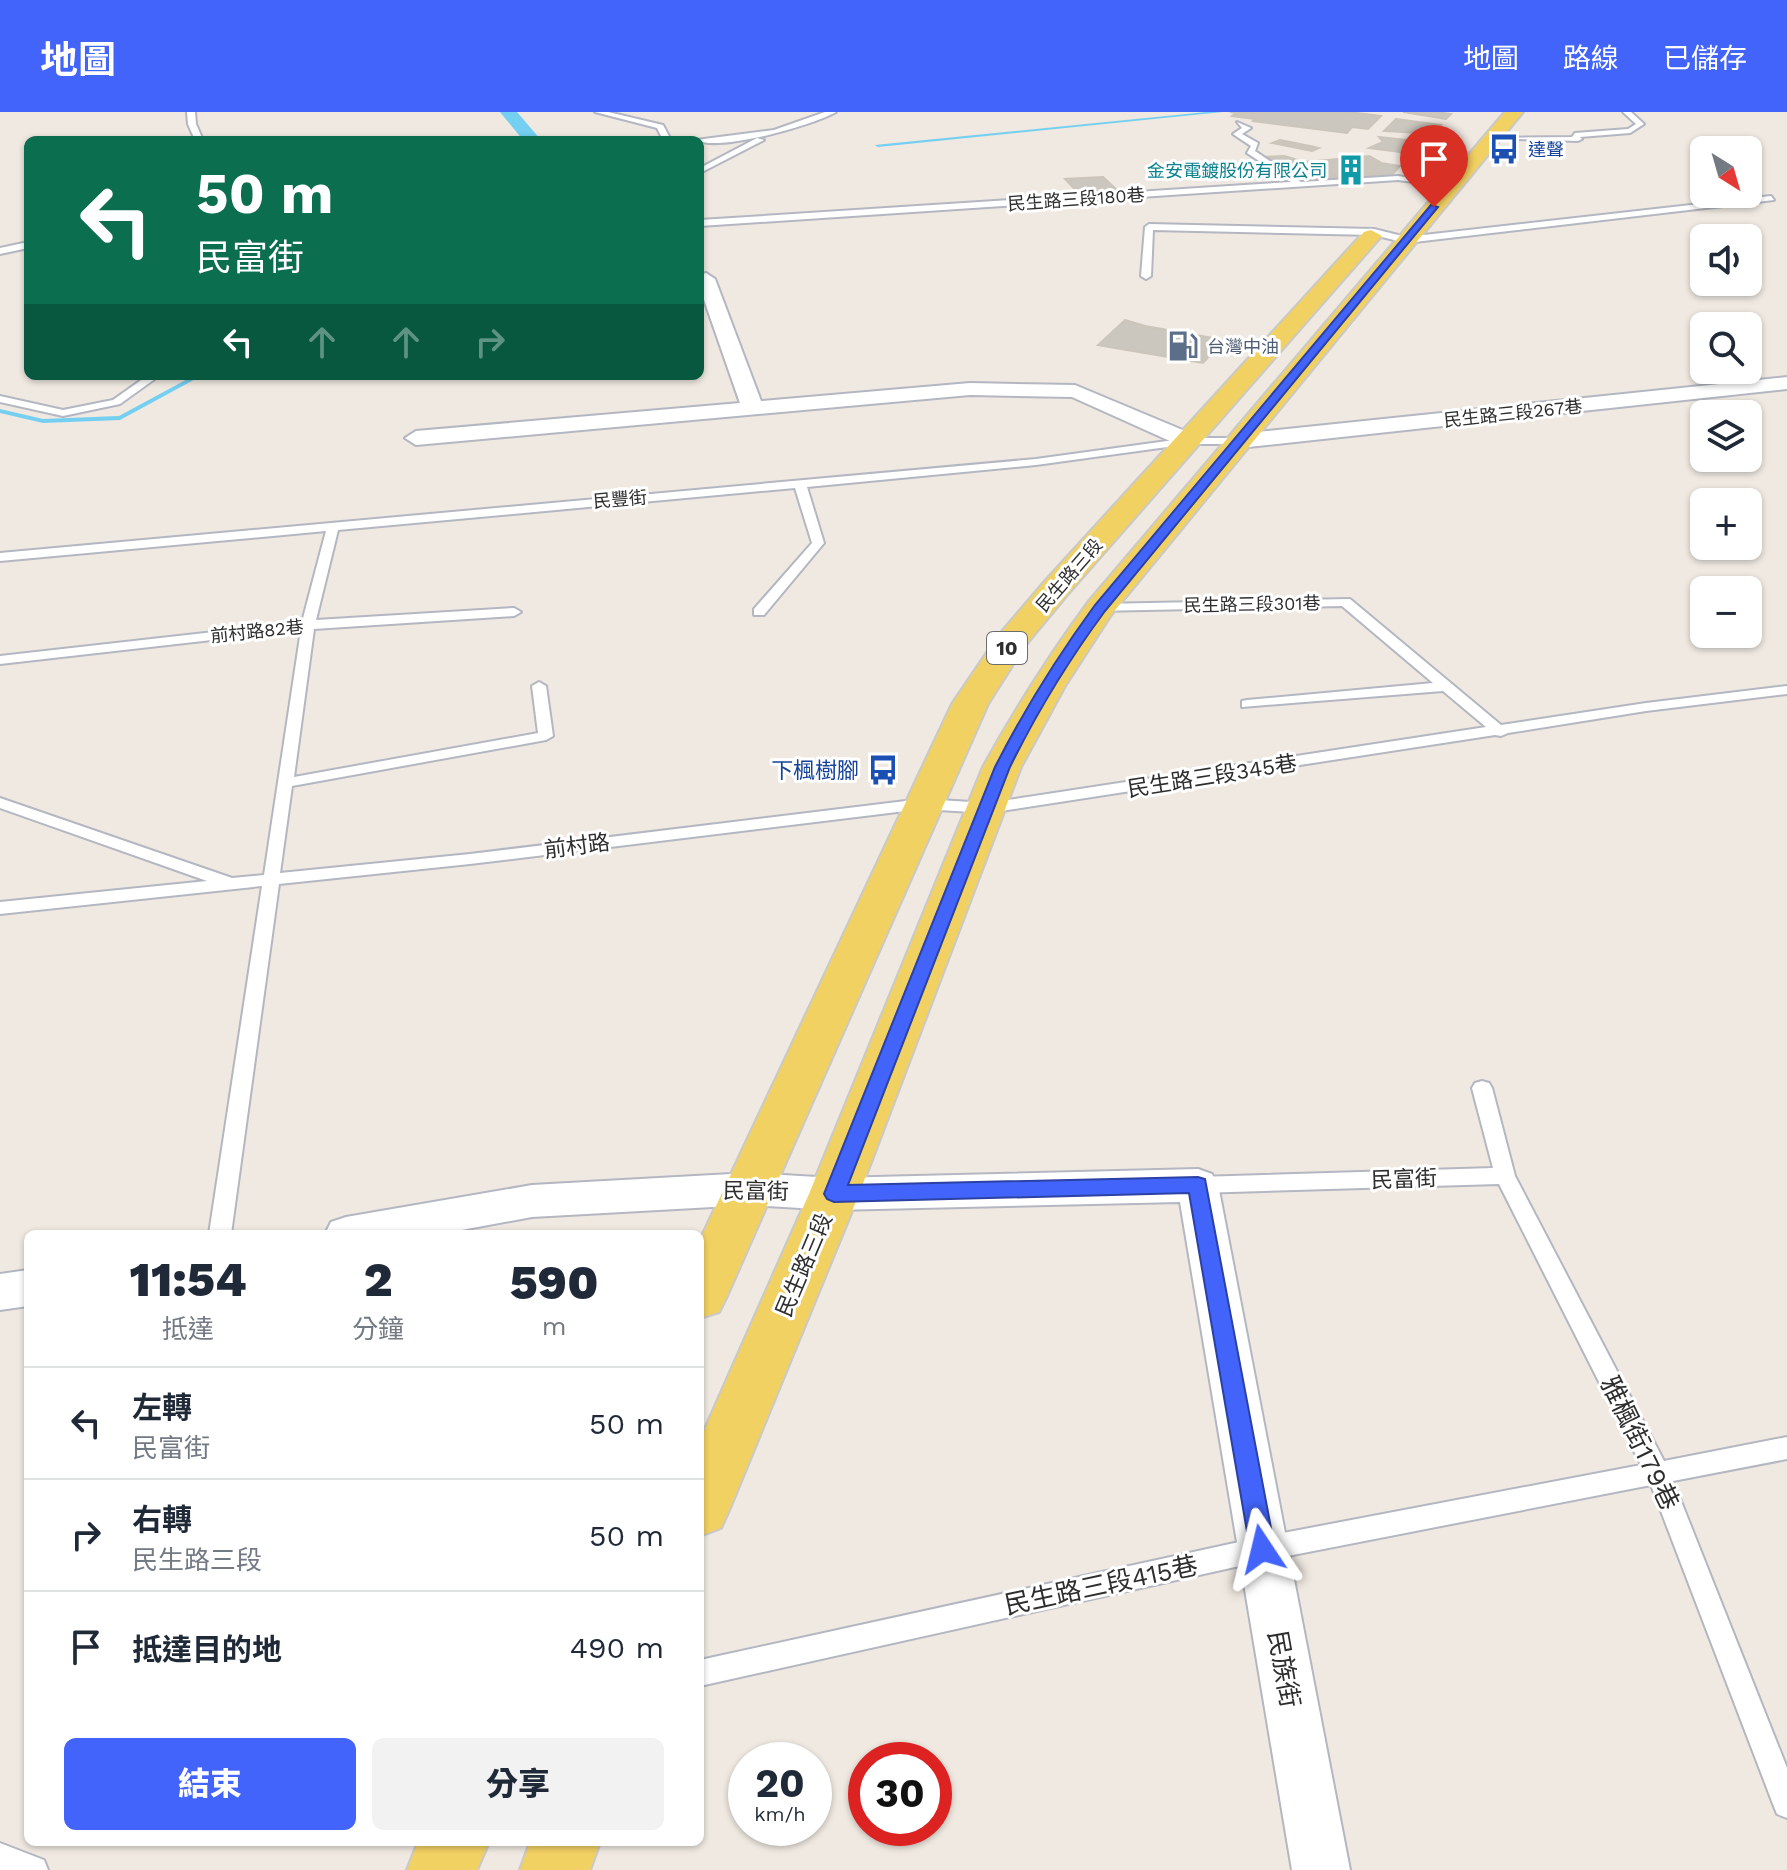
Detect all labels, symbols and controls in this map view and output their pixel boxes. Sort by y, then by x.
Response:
text: 地圖 [40,38,116,82]
text: 地圖 [1463,42,1519,75]
text: 路線 [1563,42,1619,75]
text: 已儲存 [1663,42,1747,75]
pin [1400,125,1468,207]
bus stop icon: 達聲 [1487,132,1521,166]
north arrow [1690,136,1762,208]
map controls [1690,136,1762,648]
icon: arrive [1412,137,1456,181]
place label: 達聲 [1528,139,1564,160]
building icon: 金安電鍍股份有限公司 [1334,153,1368,187]
place label: 金安電鍍股份有限公司 [1147,160,1327,181]
text: 50 m [196,161,333,227]
icon: left [64,168,168,272]
street label: 民生路三段180巷 [1007,184,1145,214]
button: sound [1690,224,1762,296]
text: 民富街 [196,237,304,279]
button: search [1690,312,1762,384]
icon: left [216,320,260,364]
icon: ahead [300,320,344,364]
icon: ahead [384,320,428,364]
icon: right [468,320,512,364]
fuel station icon: 台灣中油 [1166,329,1200,363]
place label: 台灣中油 [1207,336,1279,357]
street label: 民生路三段267巷 [1443,395,1583,431]
button: layers [1690,400,1762,472]
street label: 民豐街 [592,486,648,512]
button: + [1690,488,1762,560]
street label: 民生路三段 [1032,534,1106,616]
button: − [1690,576,1762,648]
street label: 民生路三段301巷 [1183,592,1321,616]
street label: 前村路82巷 [209,616,305,646]
road number: 10 [987,632,1027,664]
street label: 民生路三段345巷 [1126,750,1298,802]
bus stop icon: 下楓樹腳 [866,753,900,787]
place label: 下楓樹腳 [771,758,859,783]
street label: 前村路 [543,830,611,862]
street label: 民富街 [1371,1165,1437,1193]
street label: 民富街 [723,1178,789,1204]
street label: 民生路三段 [771,1209,837,1321]
text: 11:54 [130,1251,247,1308]
text: 2 [364,1251,393,1308]
text: 590 [510,1254,598,1311]
text: m [542,1311,566,1341]
text: 抵達 [162,1314,214,1344]
text: 分鐘 [352,1314,404,1344]
street label: 雅楓街179巷 [1595,1371,1685,1515]
text: 左轉 [132,1390,192,1425]
icon: left [64,1401,108,1445]
text: 50 m [589,1406,664,1441]
text: 民富街 [132,1433,210,1463]
text: 右轉 [132,1502,192,1537]
position arrow [1220,1507,1304,1591]
icon: right [64,1513,108,1557]
text: 50 m [589,1518,664,1553]
text: 民生路三段 [132,1545,262,1575]
street label: 民生路三段415巷 [1002,1550,1200,1620]
icon: arrive [64,1625,108,1669]
street label: 民族街 [1262,1628,1306,1710]
text: 490 m [570,1630,664,1665]
text: 抵達目的地 [132,1632,282,1667]
button: 結束 [64,1738,356,1830]
button: 分享 [372,1738,664,1830]
speed limit sign: 30 [848,1742,952,1846]
text: 20 [755,1760,805,1807]
text: km/h [754,1802,806,1826]

